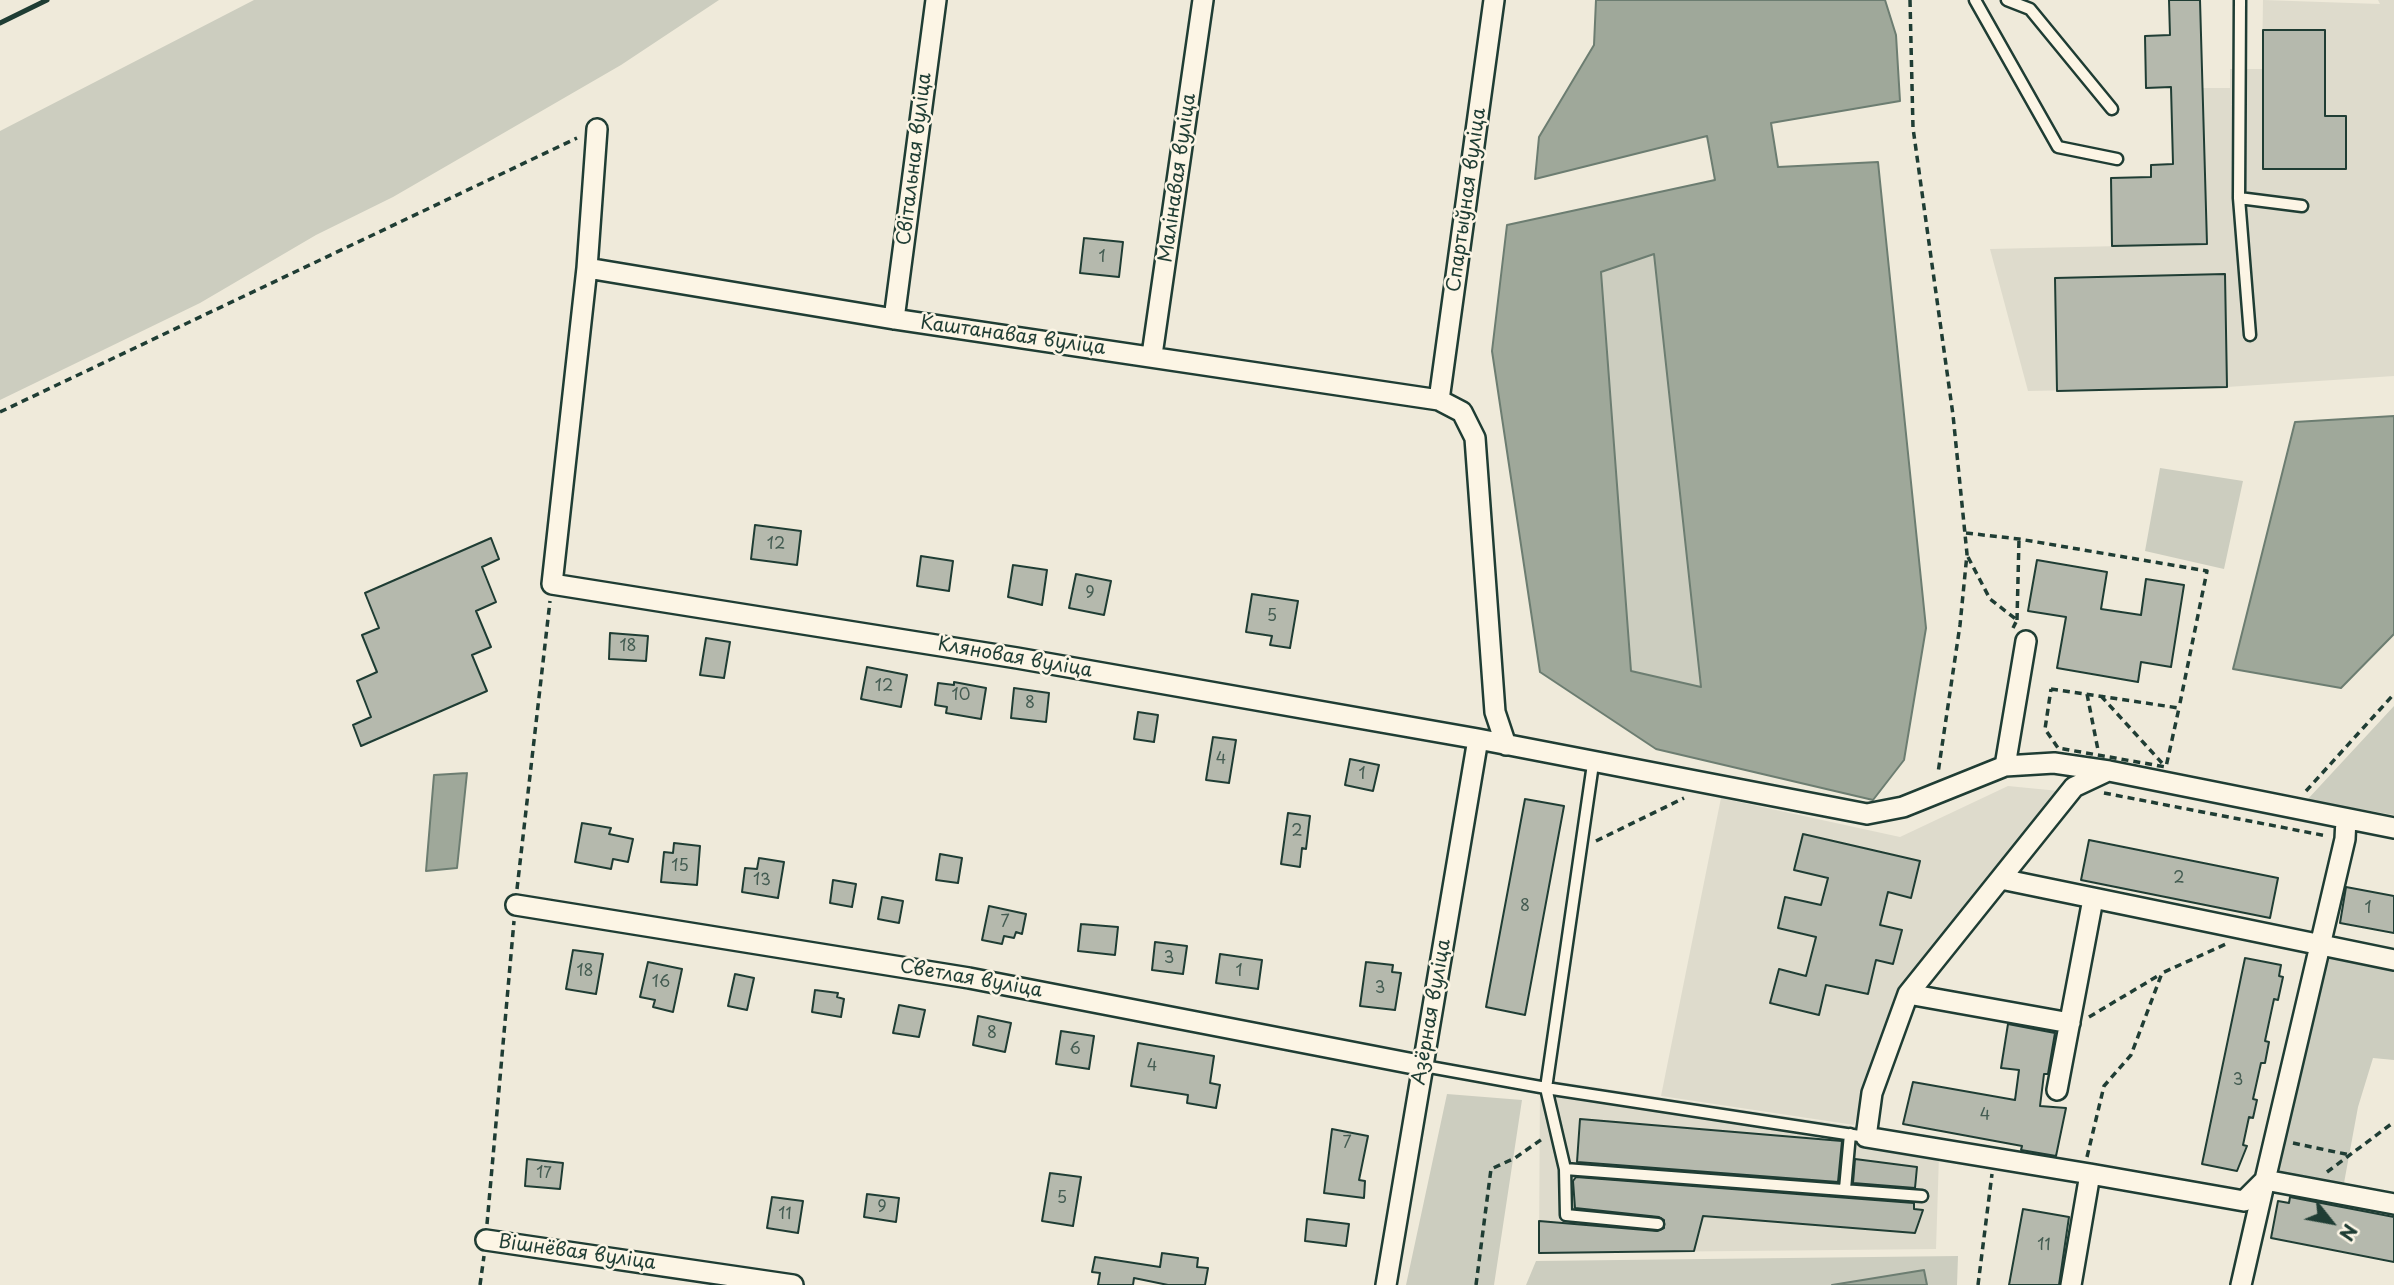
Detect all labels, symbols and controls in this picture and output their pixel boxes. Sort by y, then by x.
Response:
street label: Світальная вуліца [893,71,937,247]
street label: Малінавая вуліца [1155,92,1201,264]
street label: Спартыўная вуліца [1443,106,1491,294]
house number: 1 [1098,248,1106,268]
street label: Каштанавая вуліца [919,312,1107,360]
house number: 12 [767,535,785,555]
house number: 9 [1085,584,1095,604]
house number: 5 [1267,607,1277,627]
street label: Кляновая вуліца [936,633,1094,683]
house number: 18 [619,637,637,657]
house number: 12 [875,677,893,697]
house number: 10 [952,686,970,706]
house number: 8 [1025,694,1035,714]
house number: 4 [1216,750,1226,770]
house number: 1 [1358,765,1366,785]
house number: 2 [1291,822,1303,842]
house number: 15 [671,857,689,877]
house number: 2 [2173,869,2185,889]
house number: 13 [753,871,771,891]
house number: 8 [1520,897,1530,917]
house number: 1 [2364,899,2372,919]
house number: 7 [1000,913,1010,933]
street label: Азёрная вуліца [1408,937,1456,1087]
house number: 3 [1164,949,1174,969]
street label: Светлая вуліца [898,955,1044,1003]
house number: 18 [576,962,594,982]
house number: 1 [1235,962,1243,982]
house number: 16 [652,973,670,993]
house number: 3 [1375,979,1385,999]
house number: 8 [987,1024,997,1044]
house number: 6 [1069,1040,1081,1060]
house number: 4 [1147,1057,1157,1077]
house number: 3 [2233,1071,2243,1091]
house number: 4 [1980,1106,1990,1126]
house number: 7 [1342,1134,1352,1154]
house number: 17 [536,1164,552,1184]
north arrow [2296,1187,2366,1257]
house number: 5 [1057,1189,1067,1209]
house number: 9 [877,1198,887,1218]
house number: 11 [778,1205,792,1225]
text: N [2333,1219,2365,1246]
street label: Вішнёвая вуліца [497,1231,657,1275]
house number: 11 [2037,1236,2051,1256]

